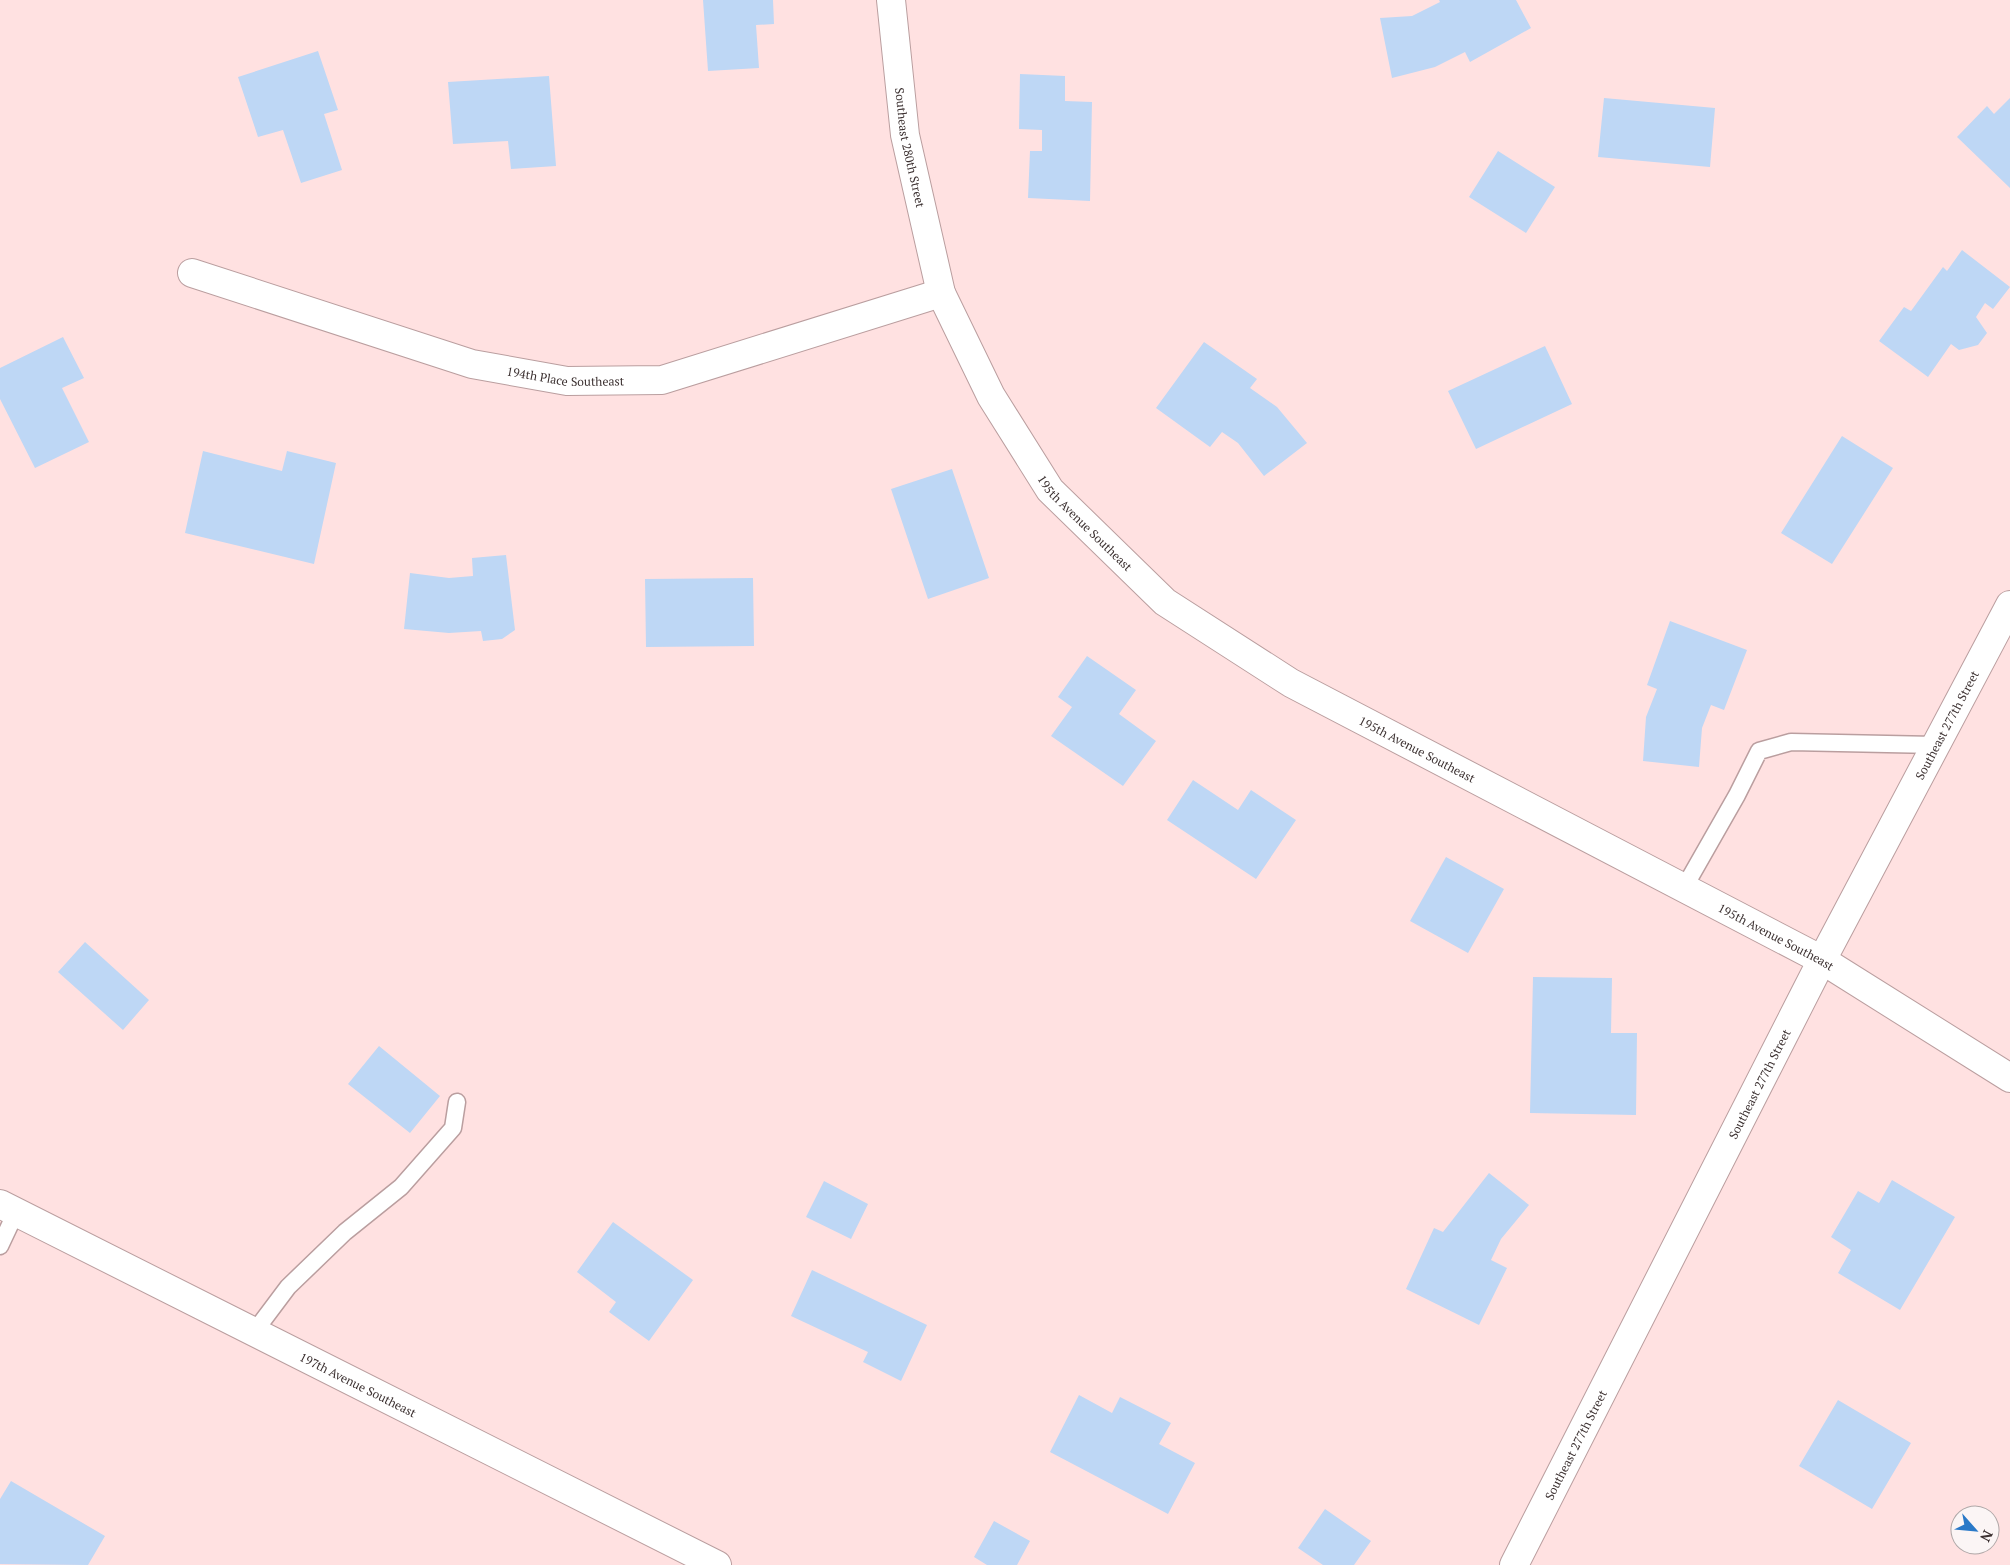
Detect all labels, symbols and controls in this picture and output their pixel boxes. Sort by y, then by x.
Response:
street label: Southeast 280th Street [893,87,929,210]
street label: 194th Place Southeast [506,363,625,389]
street label: 195th Avenue Southeast [1035,472,1136,574]
street label: Southeast 277th Street [1912,667,1982,782]
street label: 195th Avenue Southeast [1357,712,1478,786]
street label: 195th Avenue Southeast [1716,900,1837,974]
street label: Southeast 277th Street [1725,1026,1793,1141]
street label: 197th Avenue Southeast [297,1349,419,1420]
street label: Southeast 277th Street [1541,1387,1610,1502]
north arrow [1950,1505,2000,1555]
text: N [1976,1527,1998,1546]

